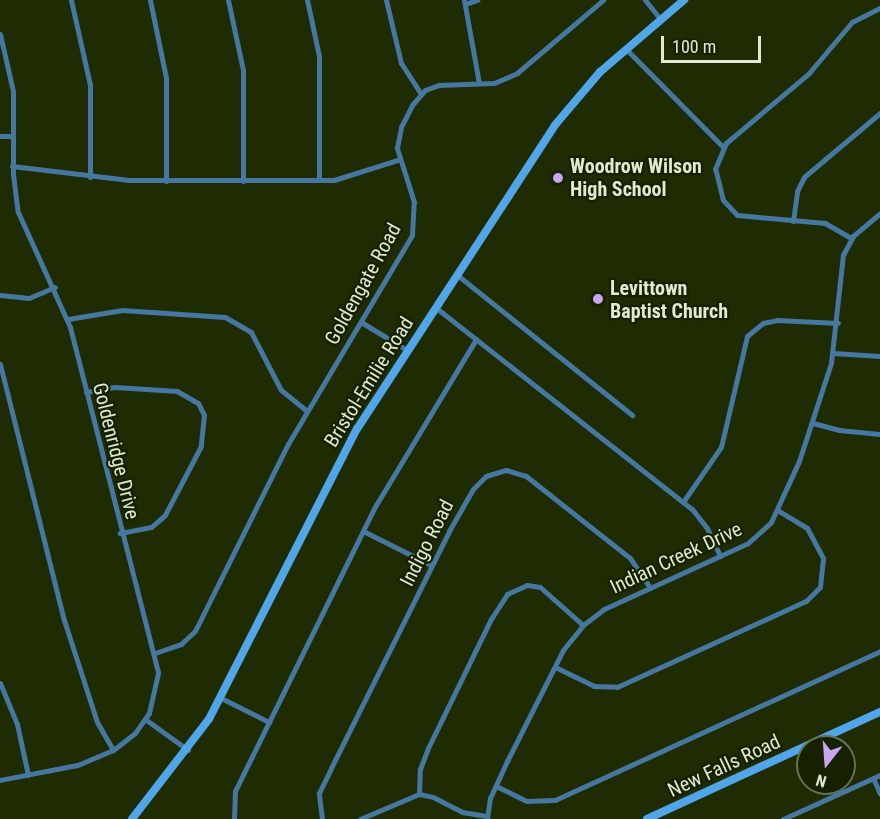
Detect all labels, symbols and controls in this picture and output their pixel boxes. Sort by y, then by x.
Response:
scale bar [664,24,764,62]
text: 100 m [672,36,716,57]
place label: Woodrow Wilson High School [570,154,702,201]
marker: Woodrow Wilson High School [551,171,565,185]
street label: Goldengate Road [320,219,406,349]
place label: Levittown Baptist Church [610,276,728,323]
marker: Levittown Baptist Church [591,292,605,306]
street label: Bristol-Emilie Road [319,312,419,452]
street label: Goldenridge Drive [87,380,145,522]
street label: Indigo Road [395,496,459,590]
street label: Indian Creek Drive [606,517,746,599]
street label: New Falls Road [664,729,784,803]
north arrow [796,735,856,795]
text: N [814,770,829,791]

